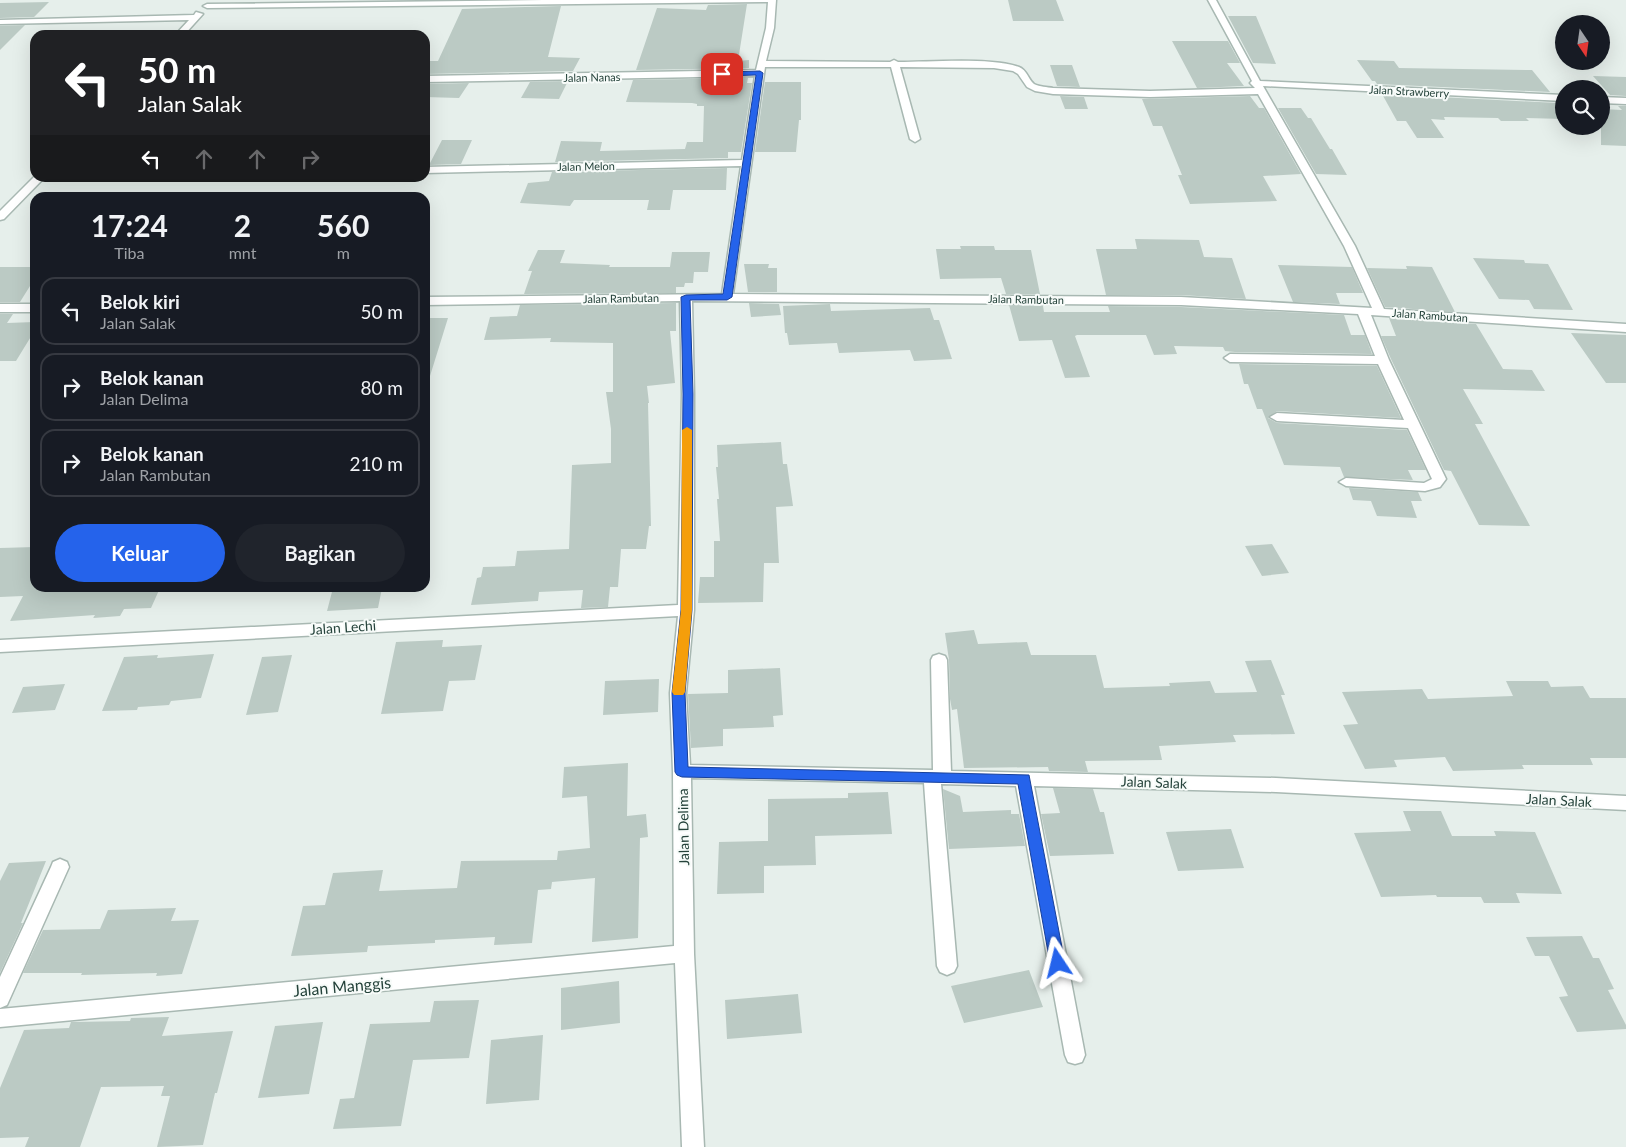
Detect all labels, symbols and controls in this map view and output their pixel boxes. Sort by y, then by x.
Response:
north arrow [1555,15,1610,70]
map controls [1555,15,1610,135]
text: 50 m [138,48,216,90]
icon: left [55,50,120,115]
pin [701,53,743,95]
icon: arrive [708,60,736,88]
street label: Jalan Nanas [563,70,621,84]
button: search [1555,80,1610,135]
street label: Jalan Strawberry [1369,82,1450,100]
text: Jalan Salak [138,90,242,117]
icon: left [137,145,165,173]
icon: ahead [190,145,218,173]
icon: ahead [243,145,271,173]
icon: right [296,145,324,173]
street label: Jalan Melon [557,159,615,173]
text: 17:24 [91,207,168,243]
text: 2 [234,207,251,243]
text: 560 [317,207,369,243]
text: Tiba [114,243,144,262]
text: mnt [229,243,256,262]
text: m [337,243,350,262]
text: Belok kiri [100,290,180,313]
street label: Jalan Rambutan [583,291,659,305]
street label: Jalan Rambutan [988,292,1064,306]
icon: left [57,297,85,325]
text: 50 m [360,300,403,323]
street label: Jalan Rambutan [1392,306,1468,324]
text: Jalan Salak [100,313,176,332]
text: Belok kanan [100,366,204,389]
icon: right [57,373,85,401]
text: 80 m [360,376,403,399]
text: Jalan Delima [100,389,188,408]
text: Belok kanan [100,442,204,465]
icon: right [57,449,85,477]
text: 210 m [349,452,403,475]
text: Jalan Rambutan [100,465,211,484]
button: Keluar [55,524,225,582]
button: Bagikan [235,524,405,582]
street label: Jalan Lechi [309,616,377,638]
street label: Jalan Salak [1121,772,1188,792]
street label: Jalan Delima [674,788,692,866]
street label: Jalan Salak [1526,790,1593,810]
position arrow [1031,936,1083,988]
street label: Jalan Manggis [292,972,392,1000]

